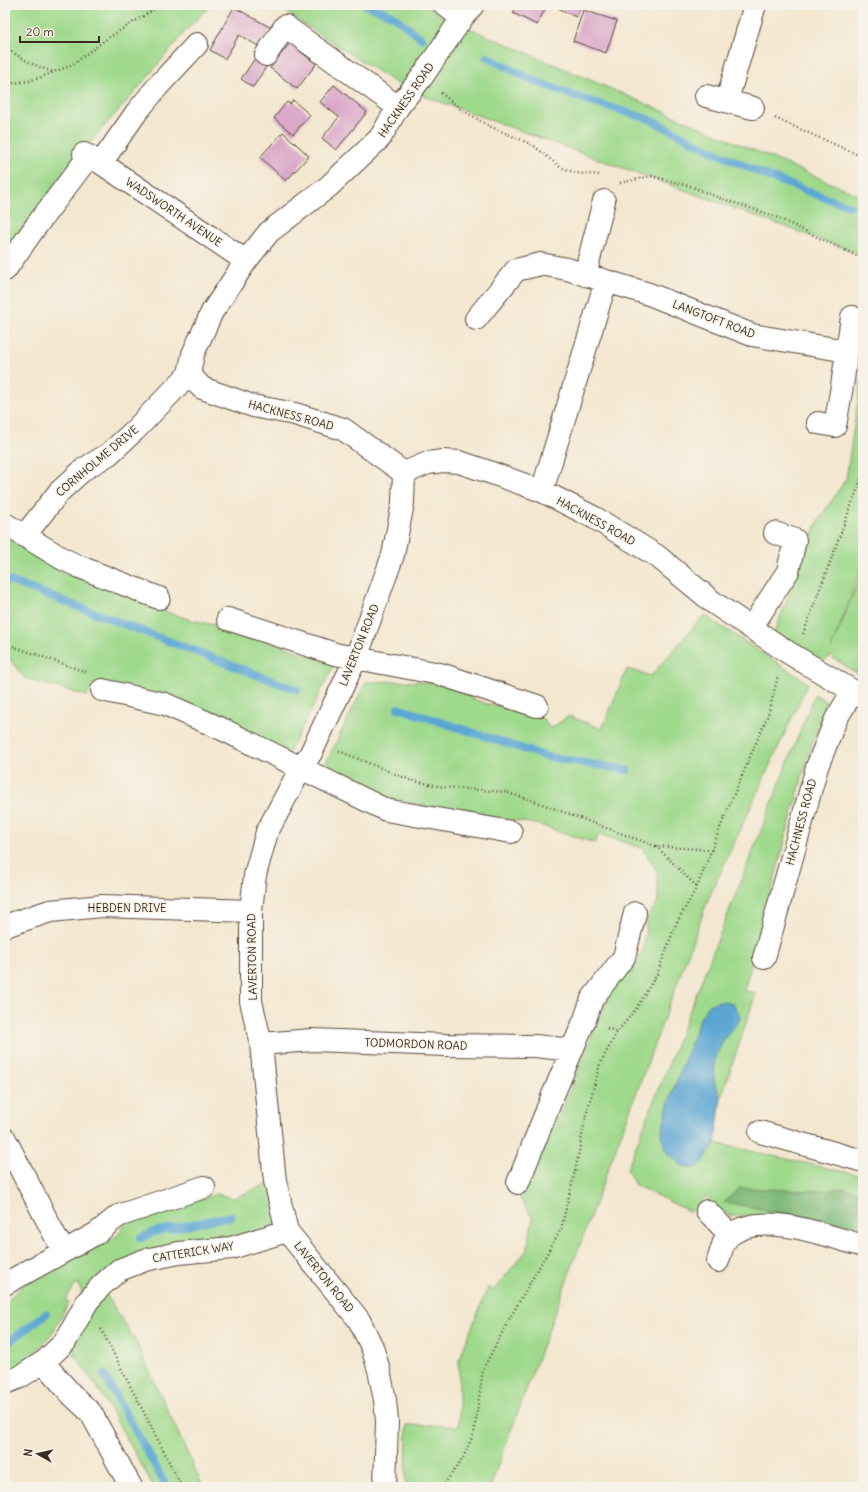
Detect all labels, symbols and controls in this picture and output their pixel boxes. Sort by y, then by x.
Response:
scale bar [20,18,99,44]
text: 20 m [26,24,54,39]
street label: HACKNESS ROAD [375,60,437,140]
street label: WADSWORTH AVENUE [123,174,225,250]
street label: LANGTOFT ROAD [671,297,758,341]
street label: HACKNESS ROAD [247,397,336,433]
street label: CORNHOLME DRIVE [53,422,141,500]
street label: HACKNESS ROAD [554,494,638,549]
street label: LAVERTON ROAD [336,602,382,688]
street label: HACHNESS ROAD [783,777,819,867]
street label: HEBDEN DRIVE [88,901,167,915]
street label: LAVERTON ROAD [244,913,260,1001]
street label: TODMORDON ROAD [364,1035,468,1053]
street label: CATTERICK WAY [151,1239,235,1265]
street label: LAVERTON ROAD [291,1239,357,1315]
north arrow [18,1434,58,1474]
text: N [21,1448,36,1457]

